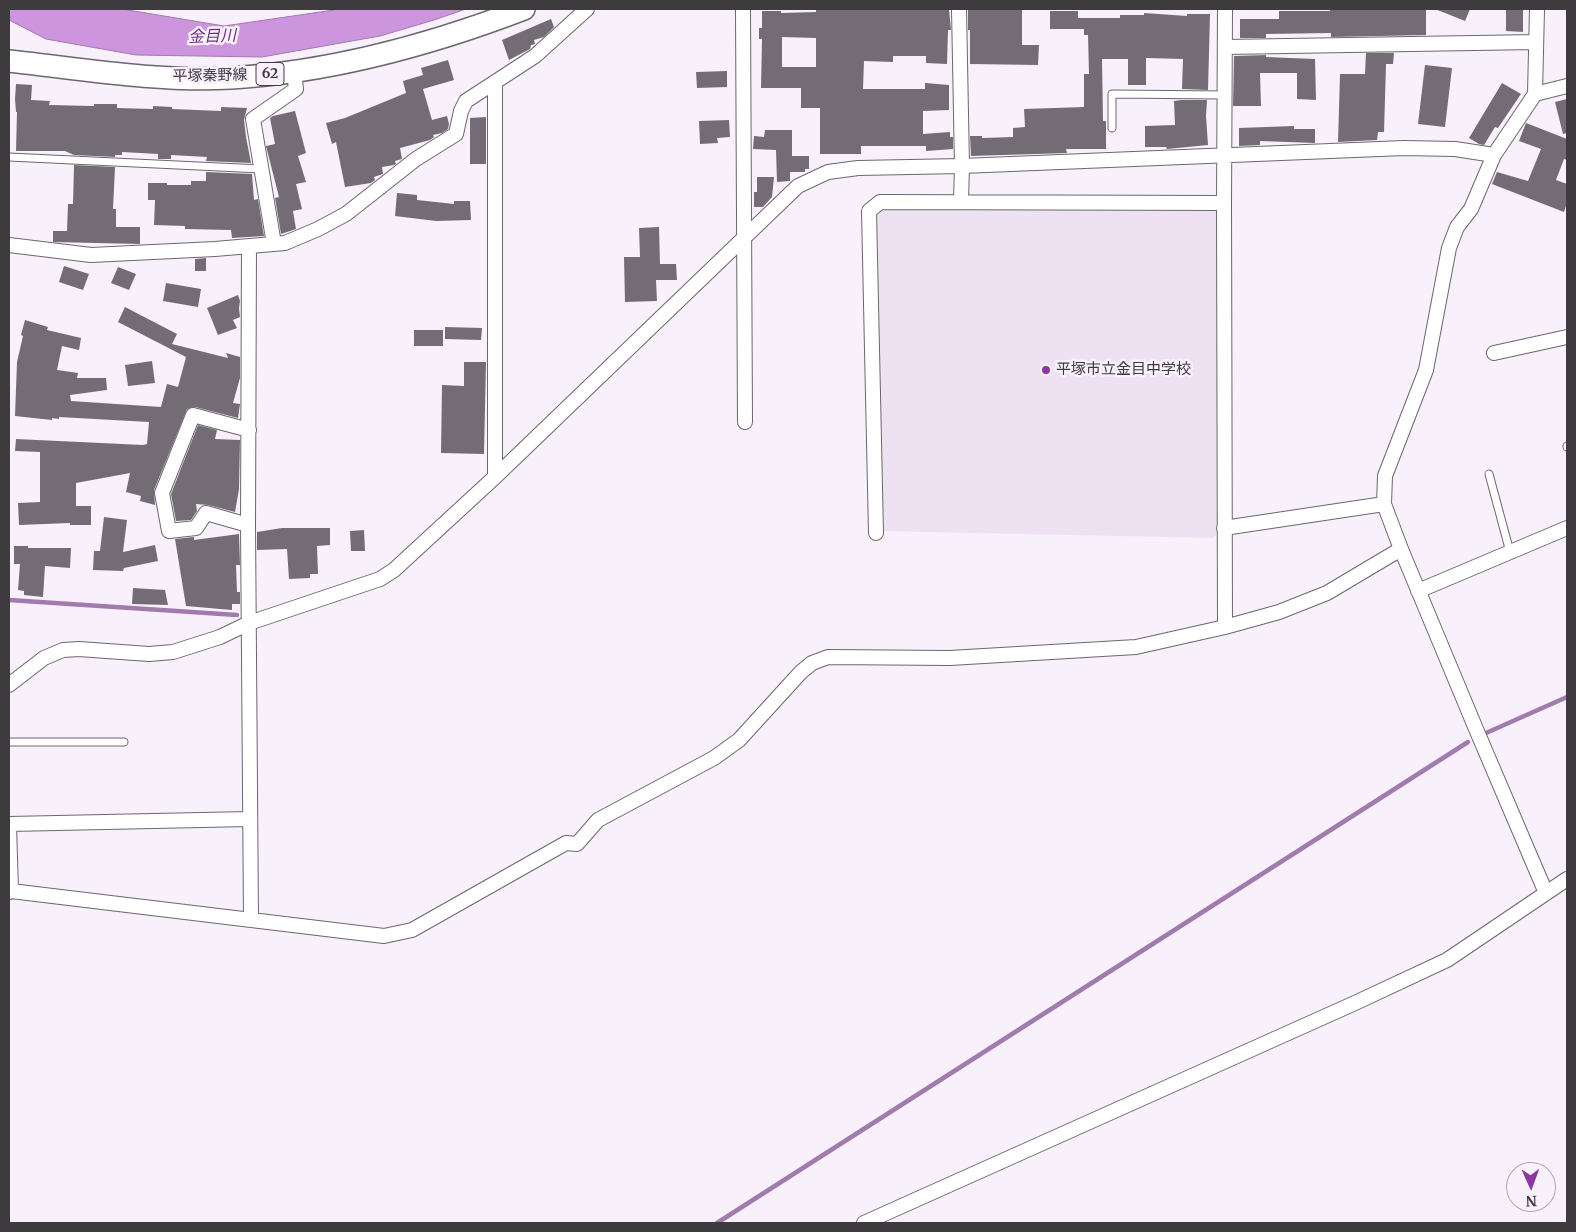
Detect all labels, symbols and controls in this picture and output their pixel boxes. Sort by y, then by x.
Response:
water label: 金目川 [188,27,236,47]
road number: 62 [256,62,284,86]
street label: 平塚秦野線 [172,66,248,86]
place label: 平塚市立金目中学校 [1056,361,1191,379]
marker: 平塚市立金目中学校 [1040,364,1052,376]
north arrow [1506,1162,1556,1212]
text: N [1526,1192,1537,1210]

